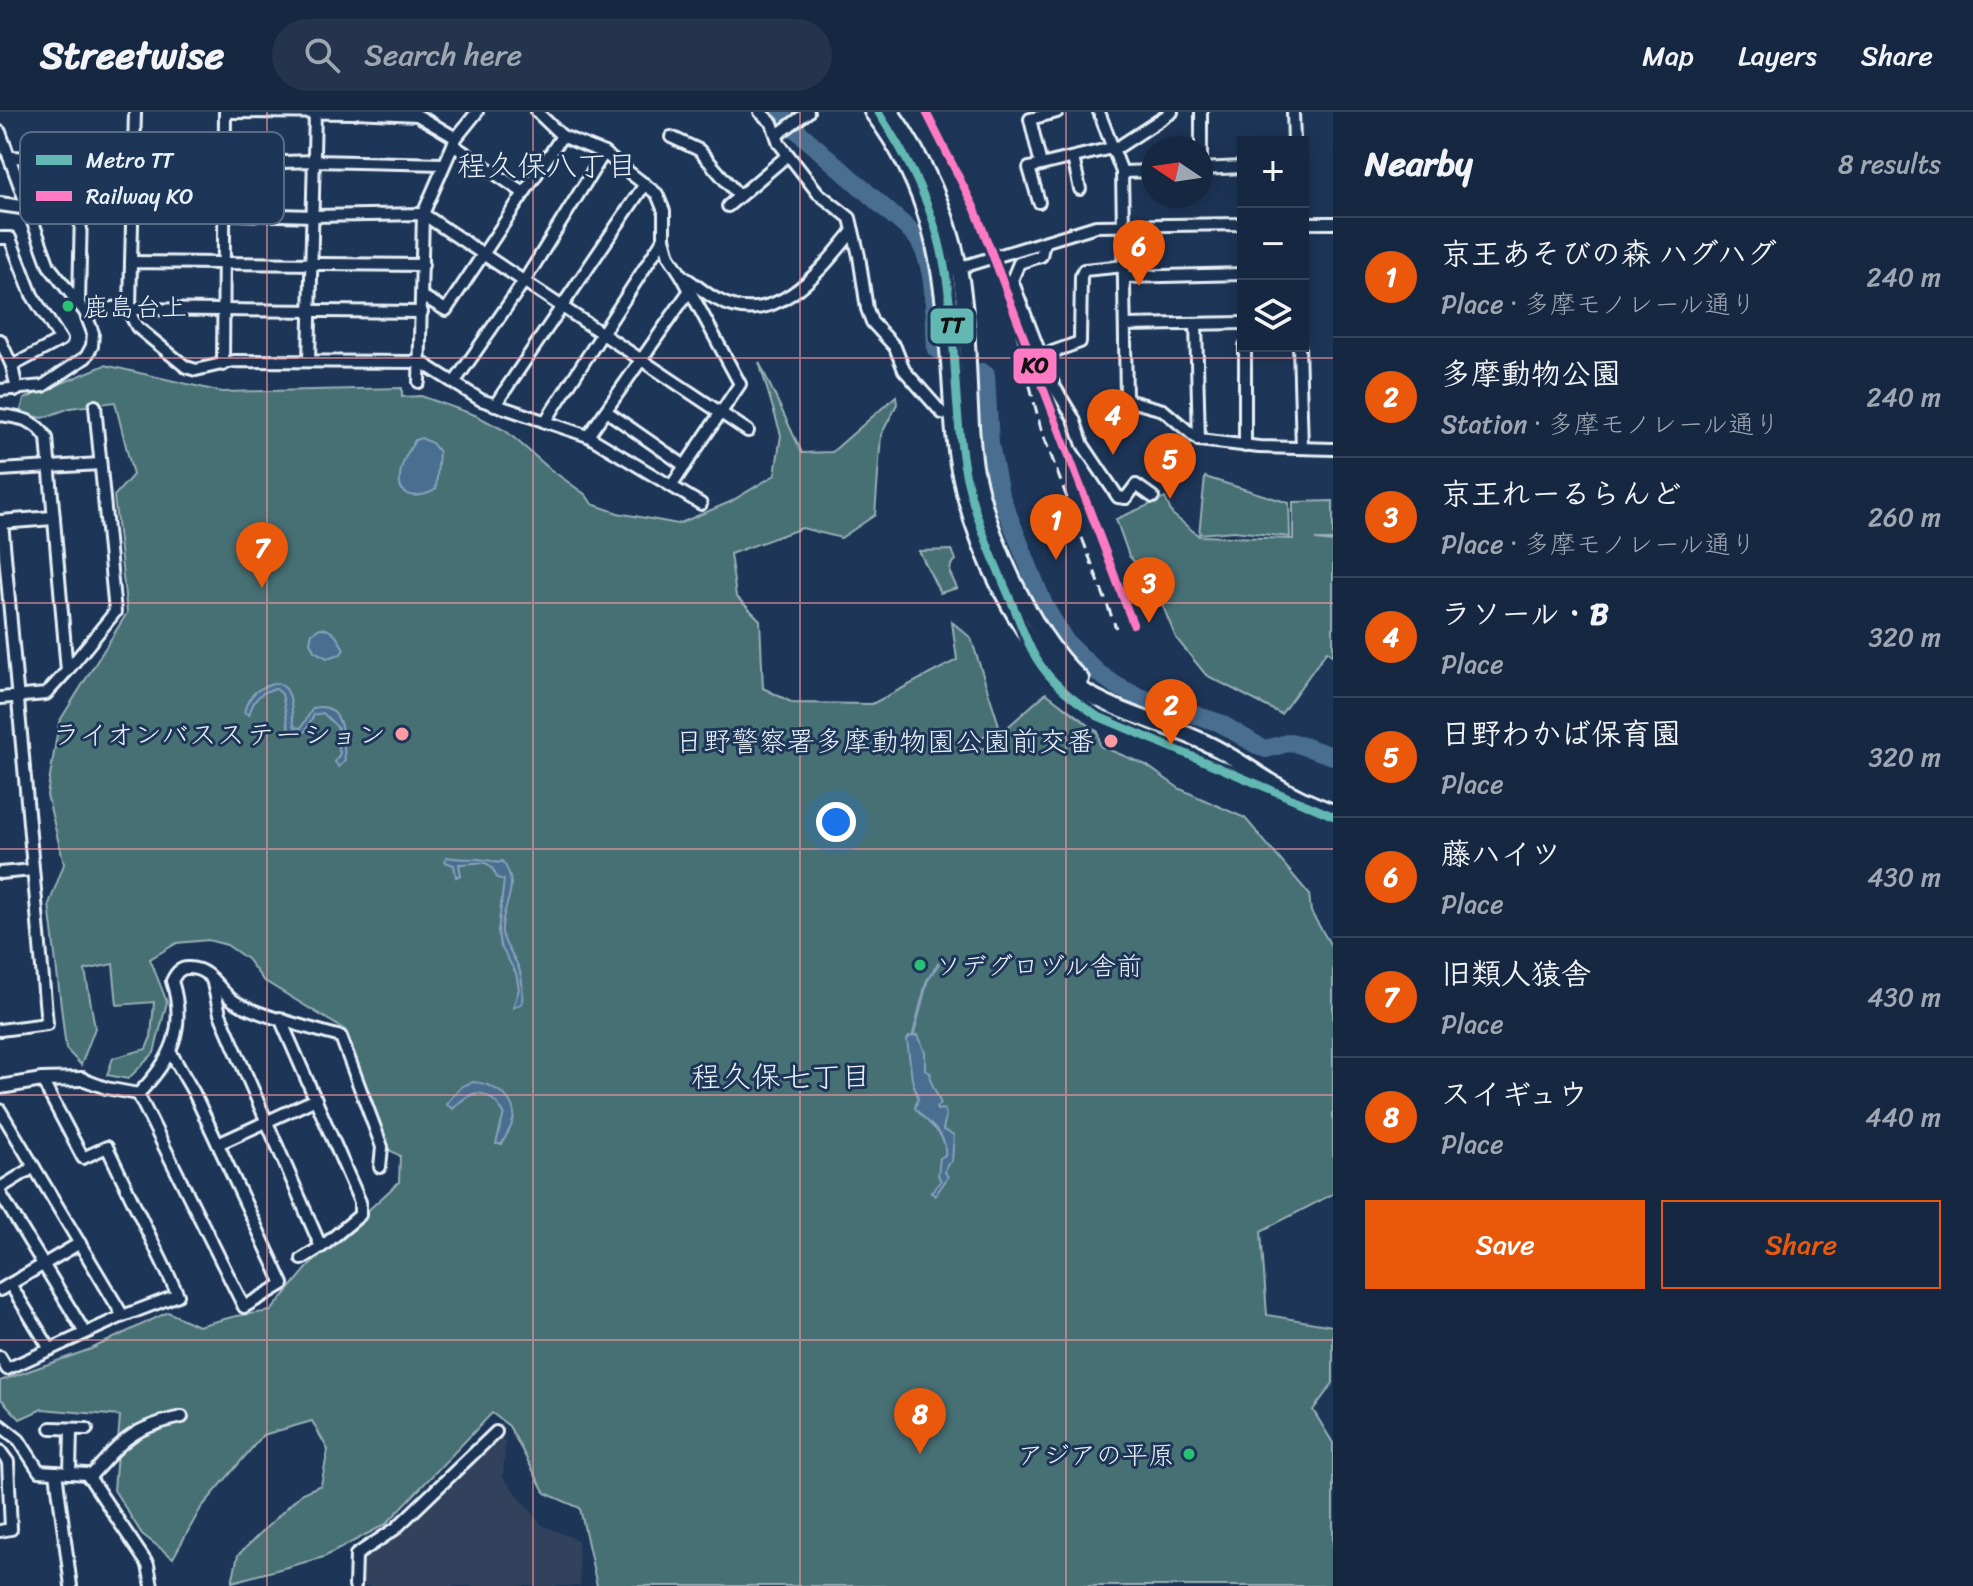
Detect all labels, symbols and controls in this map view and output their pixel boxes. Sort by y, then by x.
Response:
search box [272,19,832,91]
text: Streetwise [40,22,224,89]
text: Search here [364,28,522,82]
text: Map [1642,31,1694,80]
text: Layers [1738,31,1817,80]
text: Share [1861,31,1933,80]
icon: search [300,33,344,77]
legend [20,132,284,224]
text: Nearby [1365,134,1473,194]
north arrow [1141,136,1213,208]
map controls [1237,136,1309,352]
button: + [1237,136,1309,208]
district label: 程久保八丁目 [457,139,637,193]
text: Metro TT [86,141,174,180]
text: 8 results [1838,141,1941,187]
text: Railway KO [86,177,194,216]
button: − [1237,208,1309,280]
pin: 6 [1113,220,1165,286]
text: 京王あそびの森 ハグハグ [1441,227,1777,281]
text: 1 [1385,254,1397,300]
text: 240 m [1867,254,1941,300]
button: layers [1237,280,1309,352]
text: Place · 多摩モノレール通り [1441,281,1757,327]
place label: 鹿島台上 [83,284,187,330]
marker: 鹿島台上 [60,298,76,314]
text: TT [940,306,966,345]
line badge: TT [929,307,975,345]
text: KO [1020,346,1049,385]
line badge: KO [1012,347,1058,385]
text: 多摩動物公園 [1441,347,1621,401]
text: 2 [1383,374,1399,420]
text: 240 m [1867,374,1941,420]
pin: 4 [1087,389,1139,455]
text: Station · 多摩モノレール通り [1441,401,1780,447]
pin: 5 [1144,433,1196,499]
text: 京王れーるらんど [1441,467,1681,521]
pin: 1 [1030,494,1082,560]
text: 3 [1384,494,1398,540]
text: 260 m [1868,494,1941,540]
text: Place · 多摩モノレール通り [1441,521,1757,567]
pin: 7 [236,522,288,588]
pin: 3 [1123,557,1175,623]
text: ラソール・B [1441,587,1609,641]
text: 4 [1383,614,1399,660]
text: 320 m [1869,614,1941,660]
text: Place [1441,641,1504,687]
pin: 2 [1145,679,1197,745]
text: 日野わかば保育園 [1441,707,1681,761]
place label: ライオンバスステーション [52,710,386,759]
place label: 日野警察署多摩動物園公園前交番 [675,717,1095,766]
marker: ライオンバスステーション [393,725,411,743]
marker: 日野警察署多摩動物園公園前交番 [1102,732,1120,750]
text: 5 [1383,734,1399,780]
text: 320 m [1869,734,1941,780]
text: Place [1441,761,1504,807]
your location [816,802,856,842]
text: 藤ハイツ [1441,827,1561,881]
text: 6 [1384,854,1398,900]
text: 430 m [1867,854,1941,900]
text: Place [1441,881,1504,927]
place label: ソデグロヅル舎前 [935,943,1142,989]
text: 旧類人猿舎 [1441,947,1591,1001]
marker: ソデグロヅル舎前 [912,957,928,973]
text: 7 [1384,974,1398,1020]
text: 430 m [1867,974,1941,1020]
text: Place [1441,1001,1504,1047]
district label: 程久保七丁目 [691,1050,871,1104]
text: スイギュウ [1441,1067,1588,1121]
text: 8 [1383,1094,1399,1140]
text: 440 m [1865,1094,1941,1140]
text: Place [1441,1121,1504,1167]
button: Save [1365,1200,1645,1289]
button: Share [1661,1200,1941,1289]
pin: 8 [894,1388,946,1454]
place label: アジアの平原 [1017,1432,1174,1478]
marker: アジアの平原 [1181,1446,1197,1462]

